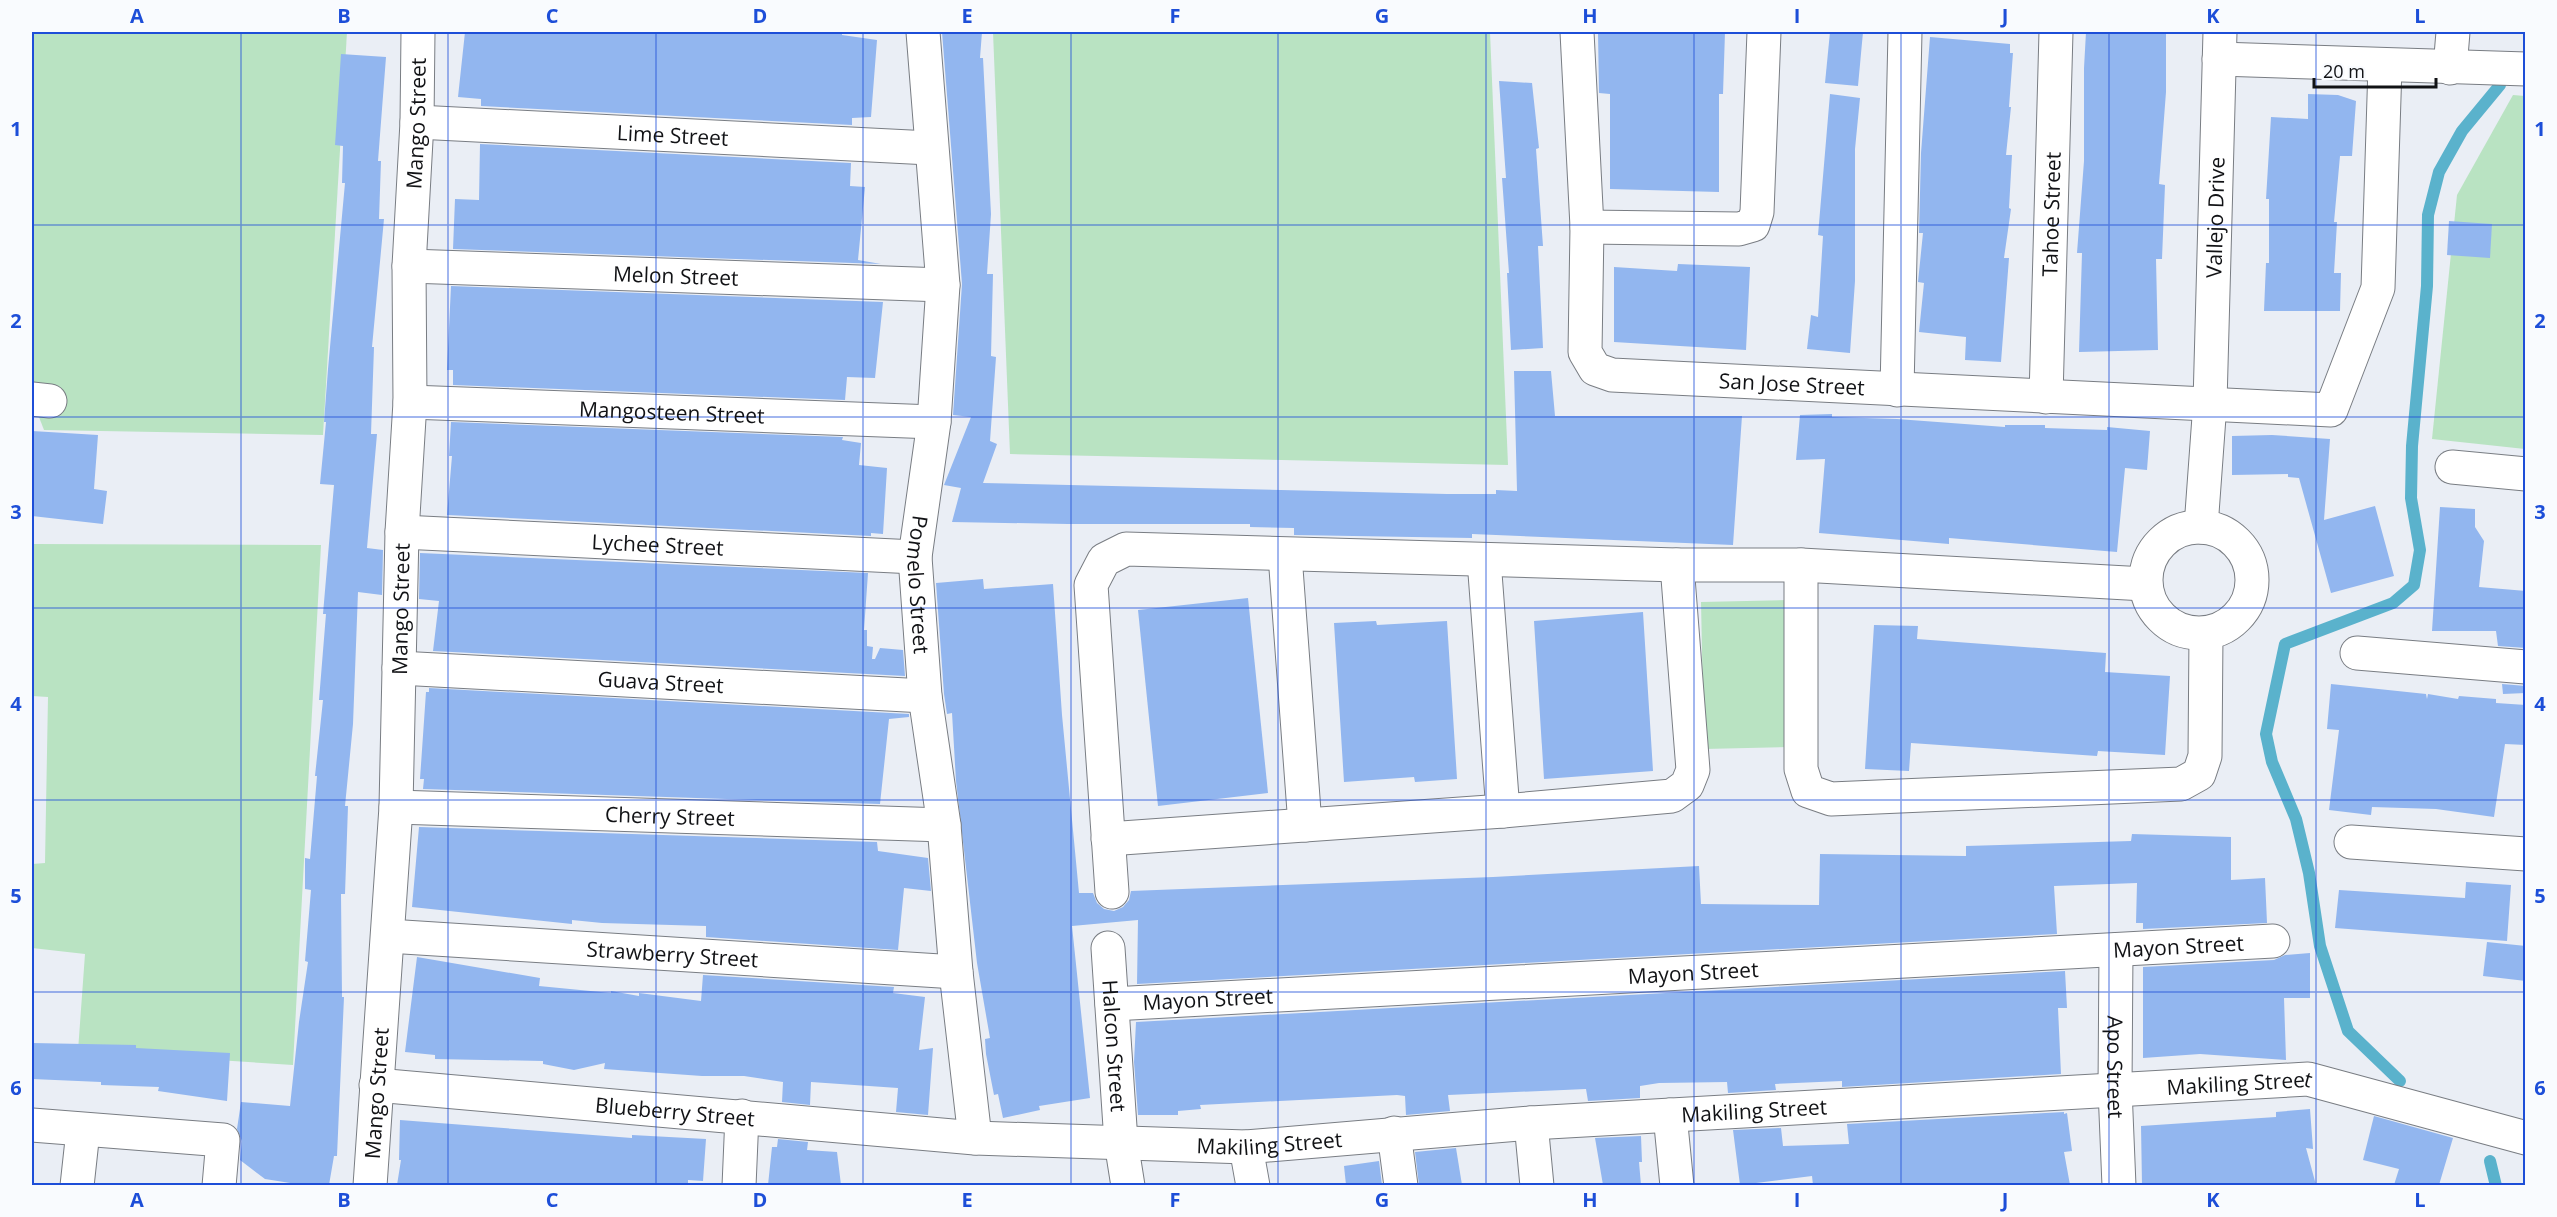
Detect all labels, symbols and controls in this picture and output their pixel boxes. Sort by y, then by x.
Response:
text: A [130,2,144,29]
text: B [337,2,351,29]
text: C [546,2,559,29]
text: D [753,2,767,29]
text: E [961,2,973,29]
text: F [1170,2,1180,29]
text: G [1375,2,1389,29]
text: H [1582,2,1598,29]
text: I [1794,2,1800,29]
text: J [2000,2,2008,29]
text: K [2206,2,2220,29]
text: L [2414,2,2426,29]
scale bar [2314,51,2436,89]
street label: Mango Street [399,57,432,190]
text: 20 m [2323,59,2365,83]
text: 1 [10,115,22,142]
text: 1 [2534,115,2546,142]
street label: Lime Street [616,118,729,152]
street label: Tahoe Street [2035,151,2067,277]
street label: Vallejo Drive [2199,156,2231,278]
street label: Melon Street [613,259,739,292]
text: 2 [10,307,22,334]
text: 2 [2534,307,2546,334]
street label: San Jose Street [1718,366,1865,401]
street label: Mangosteen Street [579,394,765,430]
text: 3 [10,498,22,525]
text: 3 [2534,498,2546,525]
street label: Pomelo Street [901,514,936,655]
street label: Lychee Street [591,527,724,562]
street label: Mango Street [385,543,416,675]
street label: Guava Street [597,665,724,699]
text: 4 [10,690,22,717]
text: 4 [2534,690,2546,717]
street label: Cherry Street [605,800,735,832]
text: 5 [10,882,22,909]
text: 5 [2534,882,2546,909]
street label: Mayon Street [2112,929,2244,964]
street label: Strawberry Street [586,935,759,973]
street label: Mayon Street [1627,955,1759,990]
street label: Halcon Street [1096,979,1133,1113]
street label: Mayon Street [1142,981,1274,1016]
street label: Apo Street [2101,1015,2130,1119]
street label: Mango Street [358,1027,395,1160]
street label: Makiling Street [2166,1065,2316,1101]
text: 6 [10,1074,22,1101]
text: 6 [2534,1074,2546,1101]
street label: Blueberry Street [594,1090,756,1132]
street label: Makiling Street [1680,1092,1828,1128]
street label: Makiling Street [1196,1125,1343,1161]
text: A [130,1186,144,1213]
text: B [337,1186,351,1213]
text: C [546,1186,559,1213]
text: D [753,1186,767,1213]
text: E [961,1186,973,1213]
text: F [1170,1186,1180,1213]
text: G [1375,1186,1389,1213]
text: H [1582,1186,1598,1213]
text: I [1794,1186,1800,1213]
text: J [2000,1186,2008,1213]
text: K [2206,1186,2220,1213]
text: L [2414,1186,2426,1213]

